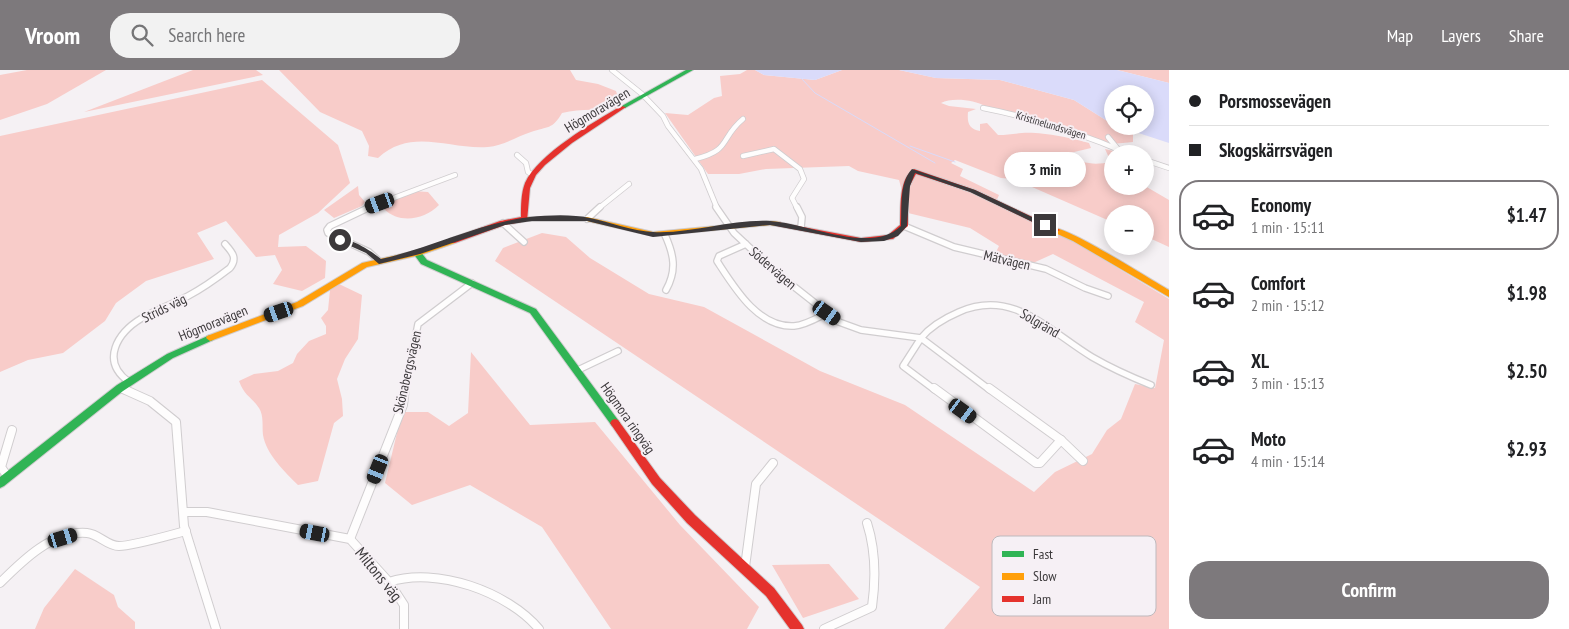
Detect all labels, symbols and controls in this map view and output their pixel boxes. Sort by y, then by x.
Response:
search box [110,13,460,58]
text: Vroom [25,20,80,51]
icon: search [128,21,156,49]
text: Search here [168,23,245,47]
text: Map [1387,24,1413,47]
text: Layers [1441,24,1481,47]
text: Share [1509,24,1544,47]
street label: Högmoravägen [561,83,633,137]
map controls [1104,85,1154,255]
button: locate [1104,85,1154,135]
text: Porsmossevägen [1219,89,1331,113]
street label: Kristinelundsvägen [1014,108,1088,142]
text: Skogskärrsvägen [1219,138,1332,162]
button: + [1104,145,1154,195]
callout: 3 min [1004,152,1086,188]
text: 3 min [1029,159,1061,179]
car [363,191,396,215]
icon: car [1191,193,1236,238]
text: Economy [1251,193,1311,217]
text: $1.47 [1507,203,1547,227]
button: − [1104,205,1154,255]
route end [1034,214,1056,236]
text: 1 min · 15:11 [1251,217,1325,237]
route start [329,229,351,251]
street label: Södervägen [746,243,800,293]
street label: Mätvägen [982,246,1032,274]
icon: car [1191,271,1236,316]
text: Comfort [1251,271,1305,295]
text: $1.98 [1507,281,1547,305]
street label: Strids väg [139,289,189,327]
text: 2 min · 15:12 [1251,295,1325,315]
car [810,298,843,328]
car [262,300,295,324]
street label: Högmoravägen [176,301,250,345]
street label: Solgränd [1017,304,1063,342]
street label: Skönabergsvägen [389,329,425,415]
icon: car [1191,349,1236,394]
text: XL [1251,349,1269,373]
text: $2.50 [1507,359,1547,383]
text: 3 min · 15:13 [1251,373,1325,393]
street label: Högmora ringväg [597,379,659,457]
car [946,396,979,426]
icon: car [1191,427,1236,472]
text: Moto [1251,427,1286,451]
text: $2.93 [1507,437,1547,461]
text: 4 min · 15:14 [1251,451,1325,471]
car [365,452,390,486]
car [298,523,331,543]
car [46,526,79,550]
legend [992,536,1156,616]
street label: Miltons väg [351,543,407,605]
text: Fast [1033,545,1053,563]
button: Confirm [1189,561,1549,619]
text: Slow [1033,567,1057,585]
text: Jam [1032,590,1051,608]

